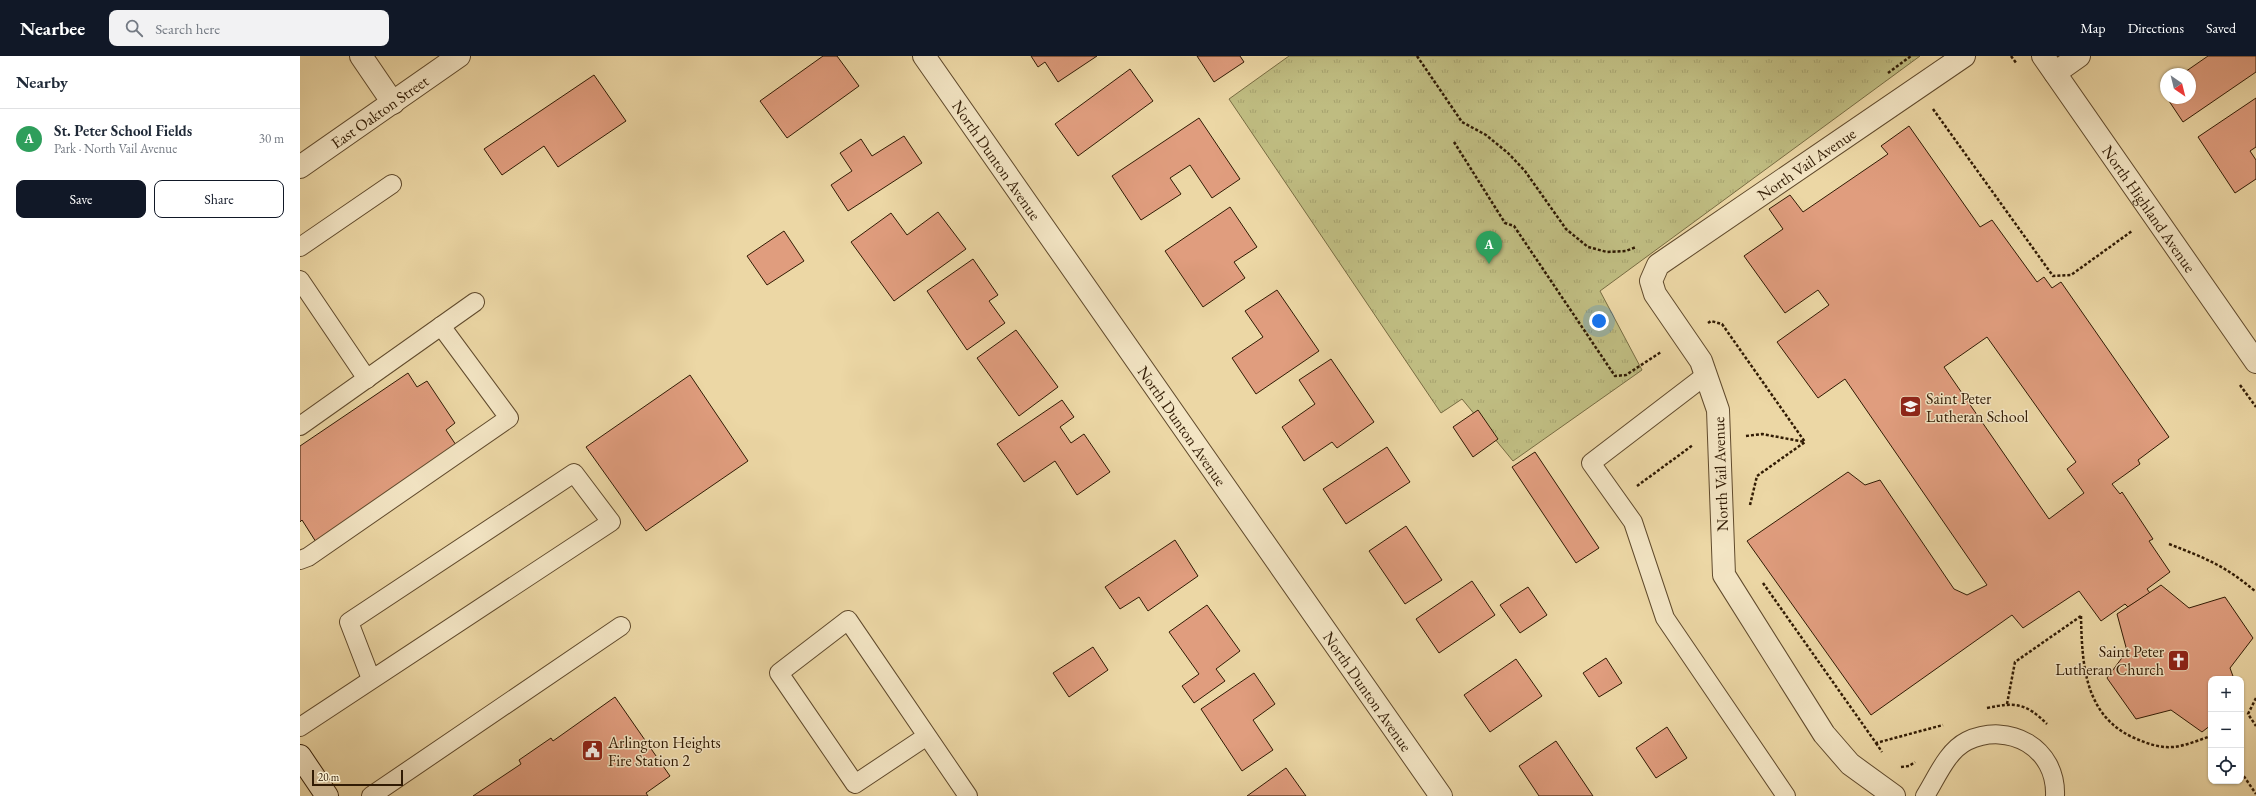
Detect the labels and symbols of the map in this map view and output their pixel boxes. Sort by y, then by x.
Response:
north arrow [2160,68,2196,104]
street label: East Oakton Street [327,71,433,153]
street label: North Dunton Avenue [947,96,1046,225]
street label: North Vail Avenue [1753,123,1860,205]
street label: North Highland Avenue [2097,141,2200,277]
pin: A [1476,231,1502,264]
your location [1589,311,1609,331]
street label: North Dunton Avenue [1133,362,1231,490]
place label: Saint Peter Lutheran School [1926,388,2028,427]
school or university icon: Saint Peter Lutheran School [1897,394,1923,420]
street label: North Vail Avenue [1708,416,1733,532]
street label: North Dunton Avenue [1318,627,1417,756]
place label: Saint Peter Lutheran Church [2055,641,2165,680]
church icon: Saint Peter Lutheran Church [2166,647,2192,673]
place label: Arlington Heights Fire Station 2 [607,732,721,771]
public building icon: Arlington Heights Fire Station 2 [580,738,606,764]
scale bar [312,768,403,787]

